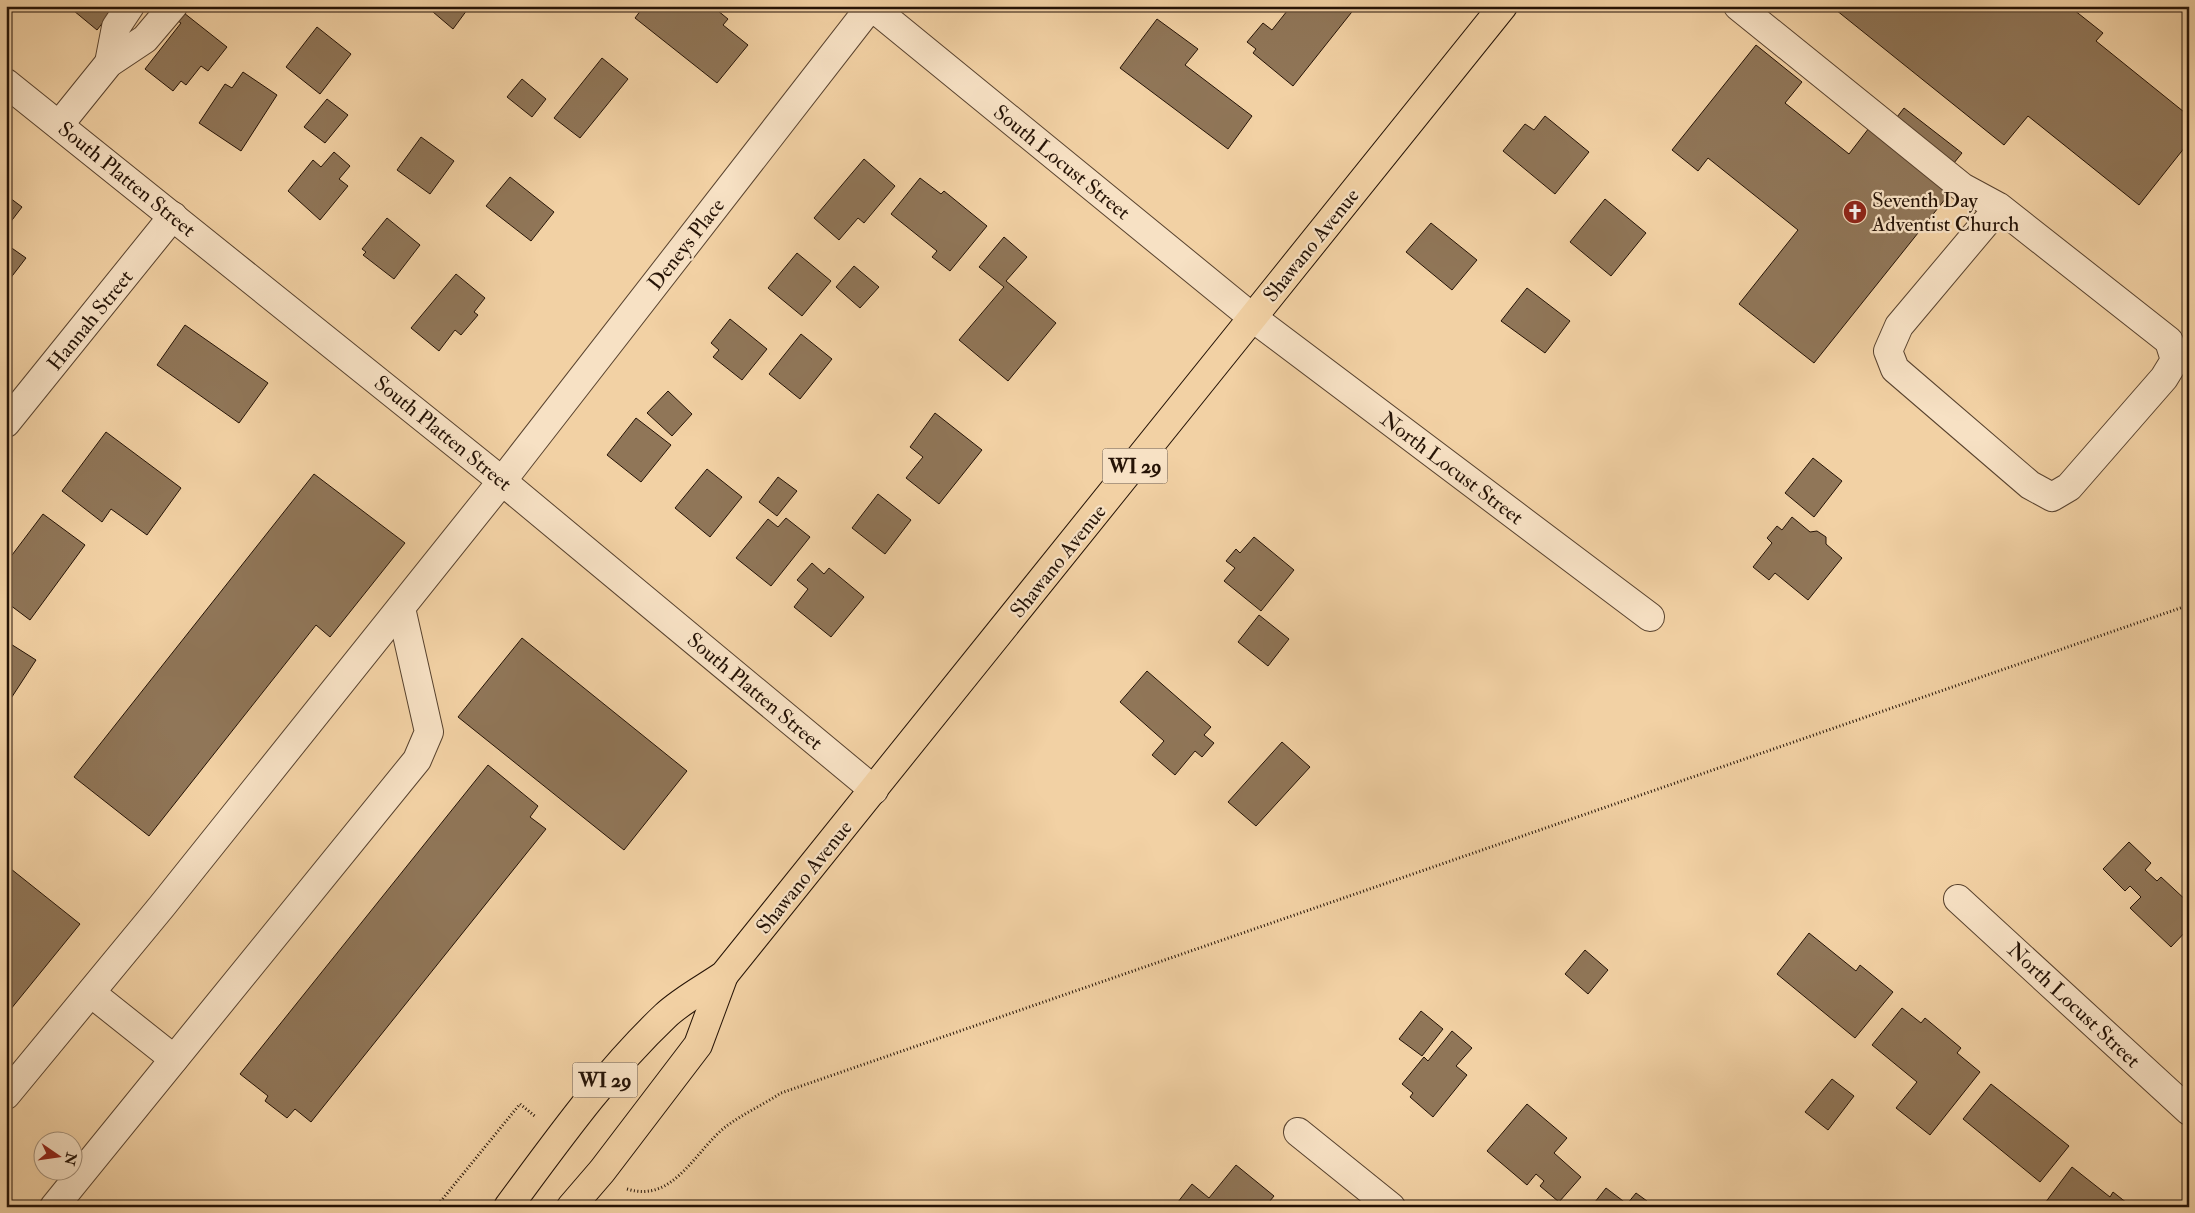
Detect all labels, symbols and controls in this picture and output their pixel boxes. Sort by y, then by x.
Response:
street label: South Locust Street [988,99,1136,226]
street label: South Platten Street [52,116,201,243]
street label: Shawano Avenue [1257,183,1366,308]
place label: Seventh Day Adventist Church [1871,187,2019,238]
street label: Deneys Place [642,193,731,296]
church icon: Seventh Day Adventist Church [1842,199,1868,225]
street label: Hannah Street [41,264,139,376]
street label: South Platten Street [368,370,517,497]
street label: North Locust Street [1375,406,1529,531]
road number: WI 29 [1102,448,1168,484]
street label: Shawano Avenue [1004,499,1113,624]
street label: South Platten Street [681,627,828,756]
street label: Shawano Avenue [750,815,859,940]
street label: North Locust Street [2001,937,2146,1074]
road number: WI 29 [572,1062,638,1098]
north arrow [32,1130,82,1180]
text: N [60,1150,80,1167]

